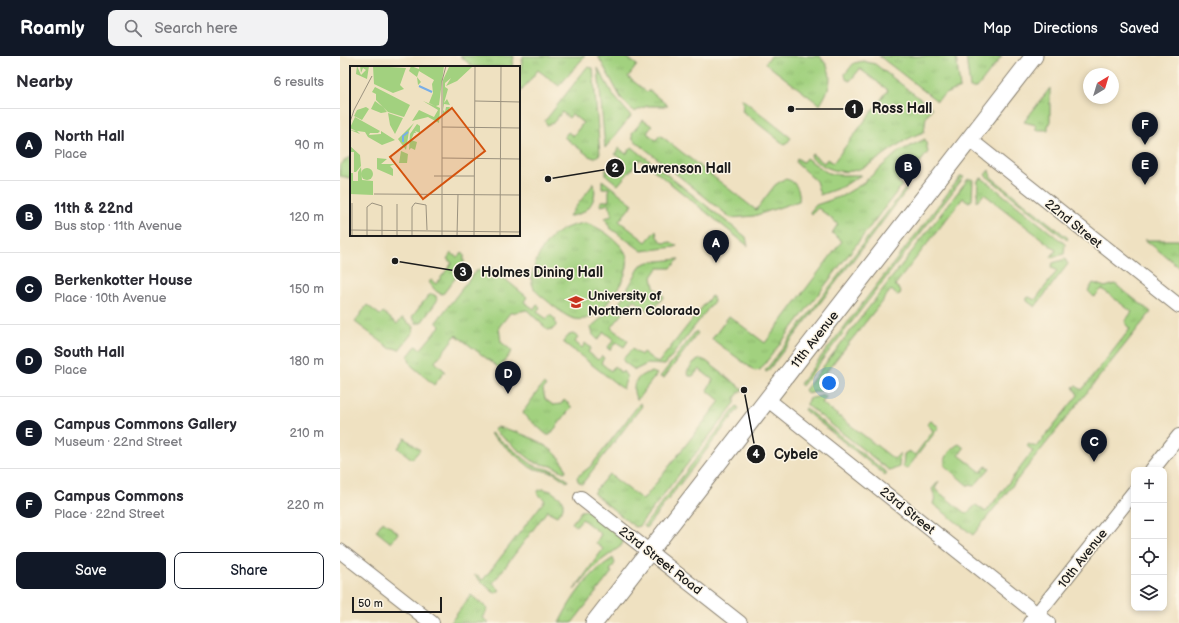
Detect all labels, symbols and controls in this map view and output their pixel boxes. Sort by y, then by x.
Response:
search box [108,10,388,46]
text: Roamly [20,17,84,40]
icon: search [122,17,144,39]
text: Search here [154,19,238,38]
text: Map [983,20,1011,37]
text: Directions [1033,20,1098,37]
text: Saved [1120,20,1159,37]
inset map [350,66,520,236]
north arrow [1083,68,1119,104]
text: Nearby [16,72,73,92]
text: 6 results [274,74,324,90]
callout: Ross Hall [844,96,940,122]
text: Ross Hall [872,100,932,117]
text: 1 [851,102,857,117]
pin: F [1132,112,1158,145]
text: North Hall [54,127,125,146]
text: A [25,137,33,153]
text: 90 m [295,137,324,153]
text: Place [54,146,87,162]
pin: E [1132,152,1158,185]
pin: B [895,154,921,187]
callout: Lawrenson Hall [605,155,739,181]
text: Lawrenson Hall [633,160,731,177]
text: 2 [611,161,619,176]
street label: 22nd Street [1041,196,1105,252]
text: 11th & 22nd [54,199,133,218]
text: B [24,209,34,225]
text: 120 m [289,209,324,225]
text: Bus stop · 11th Avenue [54,218,182,234]
pin: A [703,230,729,263]
callout: Holmes Dining Hall [453,259,611,285]
text: Holmes Dining Hall [481,264,603,281]
text: 3 [459,265,467,280]
text: Berkenkotter House [54,271,192,290]
text: C [24,281,34,297]
text: 150 m [290,281,324,297]
place label: University of Northern Colorado [588,288,700,319]
text: Place · 10th Avenue [54,290,166,306]
school or university icon: University of Northern Colorado [567,293,585,311]
street label: 11th Avenue [787,308,842,371]
text: South Hall [54,343,125,362]
text: D [24,353,34,369]
text: 180 m [289,353,324,369]
pin: D [495,361,521,394]
text: Place [54,362,87,378]
your location [819,373,839,393]
text: Campus Commons Gallery [54,415,237,434]
text: E [25,425,33,441]
text: 210 m [290,425,324,441]
pin: C [1081,429,1107,462]
text: Museum · 22nd Street [54,434,182,450]
callout: Cybele [746,441,826,467]
text: Cybele [774,446,818,463]
text: 4 [752,447,760,462]
map controls [1131,467,1167,611]
button: + [1131,467,1167,503]
street label: 23rd Street [877,484,938,538]
text: Campus Commons [54,487,184,506]
text: F [25,497,33,513]
text: 220 m [287,497,324,513]
button: − [1131,503,1167,539]
text: Place · 22nd Street [54,506,165,522]
street label: 23rd Street Road [616,523,705,598]
street label: 10th Avenue [1055,525,1111,592]
button: locate [1131,539,1167,575]
button: Save [16,552,166,589]
button: Share [174,552,324,589]
button: layers [1131,575,1167,611]
scale bar [352,595,442,614]
text: 50 m [358,597,383,610]

